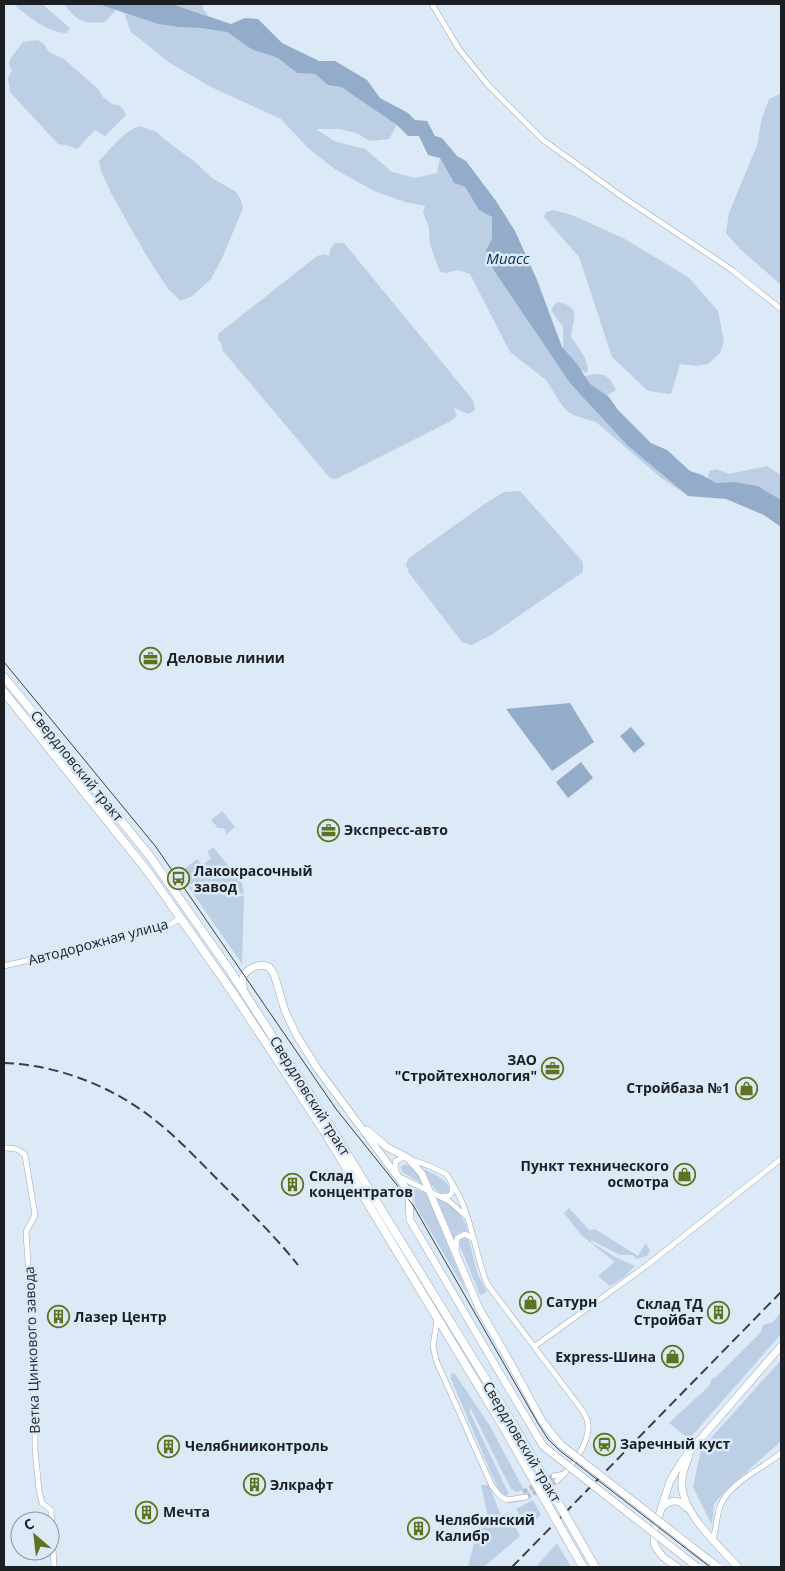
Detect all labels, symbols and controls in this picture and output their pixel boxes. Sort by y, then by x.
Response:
water label: Миасс [486,248,530,268]
office icon: Деловые линии [139,646,163,670]
place label: Деловые линии [167,648,285,667]
street label: Свердловский тракт [27,706,128,826]
office icon: Экспресс-авто [316,818,340,842]
place label: Экспресс-авто [344,820,448,839]
place label: Лакокрасочный завод [194,861,313,896]
bus stop icon: Лакокрасочный завод [166,867,190,891]
street label: Автодорожная улица [26,914,170,969]
street label: Свердловский тракт [266,1032,355,1160]
place label: ЗАО "Стройтехнология" [395,1050,537,1085]
office icon: ЗАО "Стройтехнология" [541,1056,565,1080]
shop icon: Стройбаза №1 [734,1076,758,1100]
place label: Стройбаза №1 [626,1078,730,1097]
place label: Пункт технического осмотра [520,1156,669,1191]
shop icon: Пункт технического осмотра [673,1162,697,1186]
place label: Склад концентратов [309,1166,413,1201]
building icon: Склад концентратов [281,1172,305,1196]
street label: Ветка Цинкового завода [19,1266,44,1434]
shop icon: Сатурн [518,1290,542,1314]
place label: Сатурн [546,1292,597,1311]
place label: Склад ТД Стройбат [634,1294,703,1329]
building icon: Склад ТД Стройбат [707,1300,731,1324]
building icon: Лазер Центр [46,1305,70,1329]
place label: Лазер Центр [74,1307,167,1326]
shop icon: Express-Шина [660,1345,684,1369]
place label: Express-Шина [555,1347,656,1366]
street label: Свердловский тракт [479,1378,566,1506]
station icon: Заречный куст [592,1432,616,1456]
building icon: Челябнииконтроль [157,1434,181,1458]
place label: Заречный куст [620,1434,731,1453]
place label: Челябнииконтроль [185,1436,329,1455]
building icon: Элкрафт [242,1473,266,1497]
place label: Элкрафт [270,1475,334,1494]
building icon: Мечта [135,1500,159,1524]
place label: Мечта [163,1502,210,1521]
place label: Челябинский Калибр [435,1510,535,1545]
north arrow [10,1511,60,1561]
text: С [20,1514,37,1535]
building icon: Челябинский Калибр [407,1516,431,1540]

